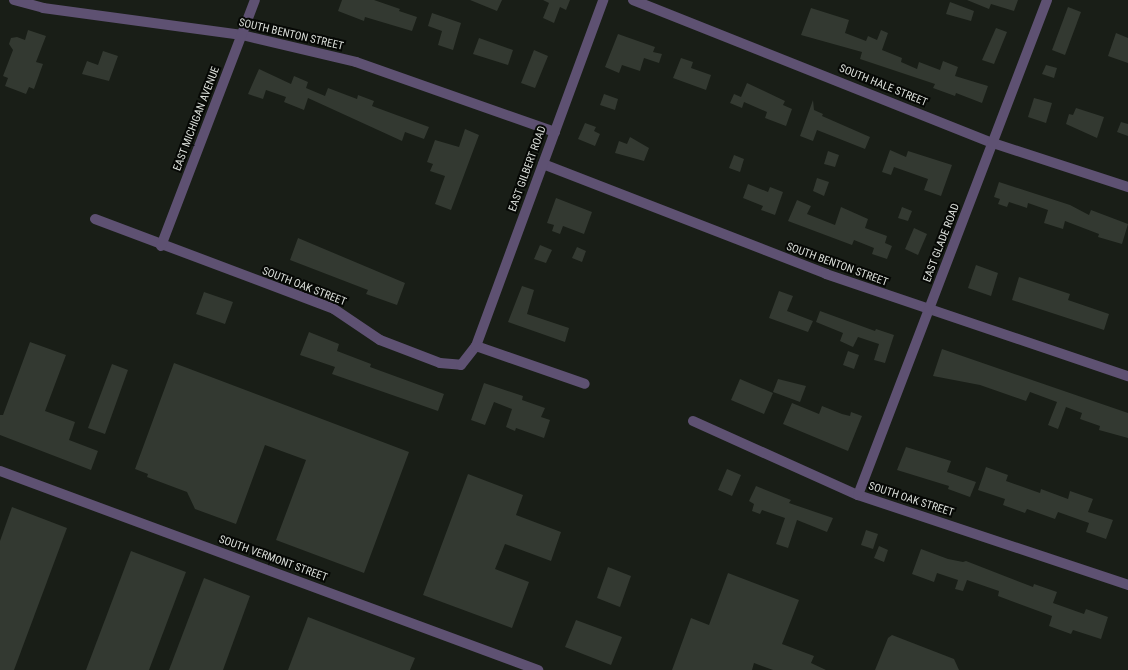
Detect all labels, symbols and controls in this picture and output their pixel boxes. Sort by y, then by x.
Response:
street label: SOUTH BENTON STREET [237,17,345,53]
street label: SOUTH HALE STREET [837,62,929,110]
street label: EAST MICHIGAN AVENUE [171,65,223,173]
street label: EAST GILBERT ROAD [506,124,550,214]
street label: EAST GLADE ROAD [921,202,963,284]
street label: SOUTH BENTON STREET [784,240,890,290]
street label: SOUTH OAK STREET [260,265,348,309]
street label: SOUTH OAK STREET [867,480,955,520]
street label: SOUTH VERMONT STREET [217,533,329,585]

